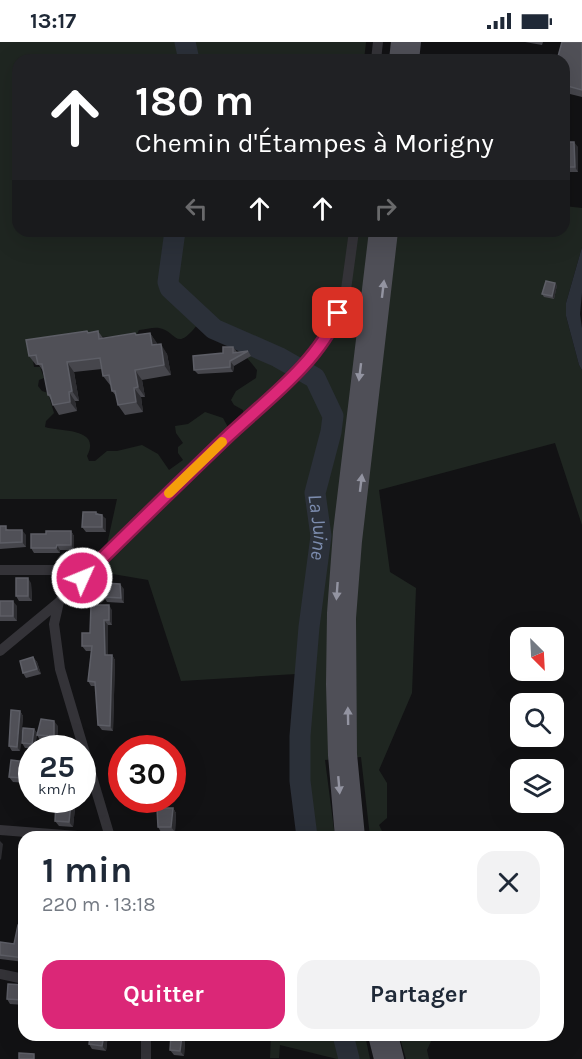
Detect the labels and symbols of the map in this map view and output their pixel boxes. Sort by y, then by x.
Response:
one-way arrow [379,279,388,298]
pin [312,287,363,338]
one-way arrow [355,363,365,382]
one-way arrow [356,473,365,492]
water label: La Juine [303,493,332,561]
position arrow [50,546,114,610]
one-way arrow [332,581,342,600]
north arrow [510,627,564,681]
one-way arrow [343,706,353,725]
speed limit sign: 30 [108,735,186,813]
one-way arrow [334,776,344,795]

